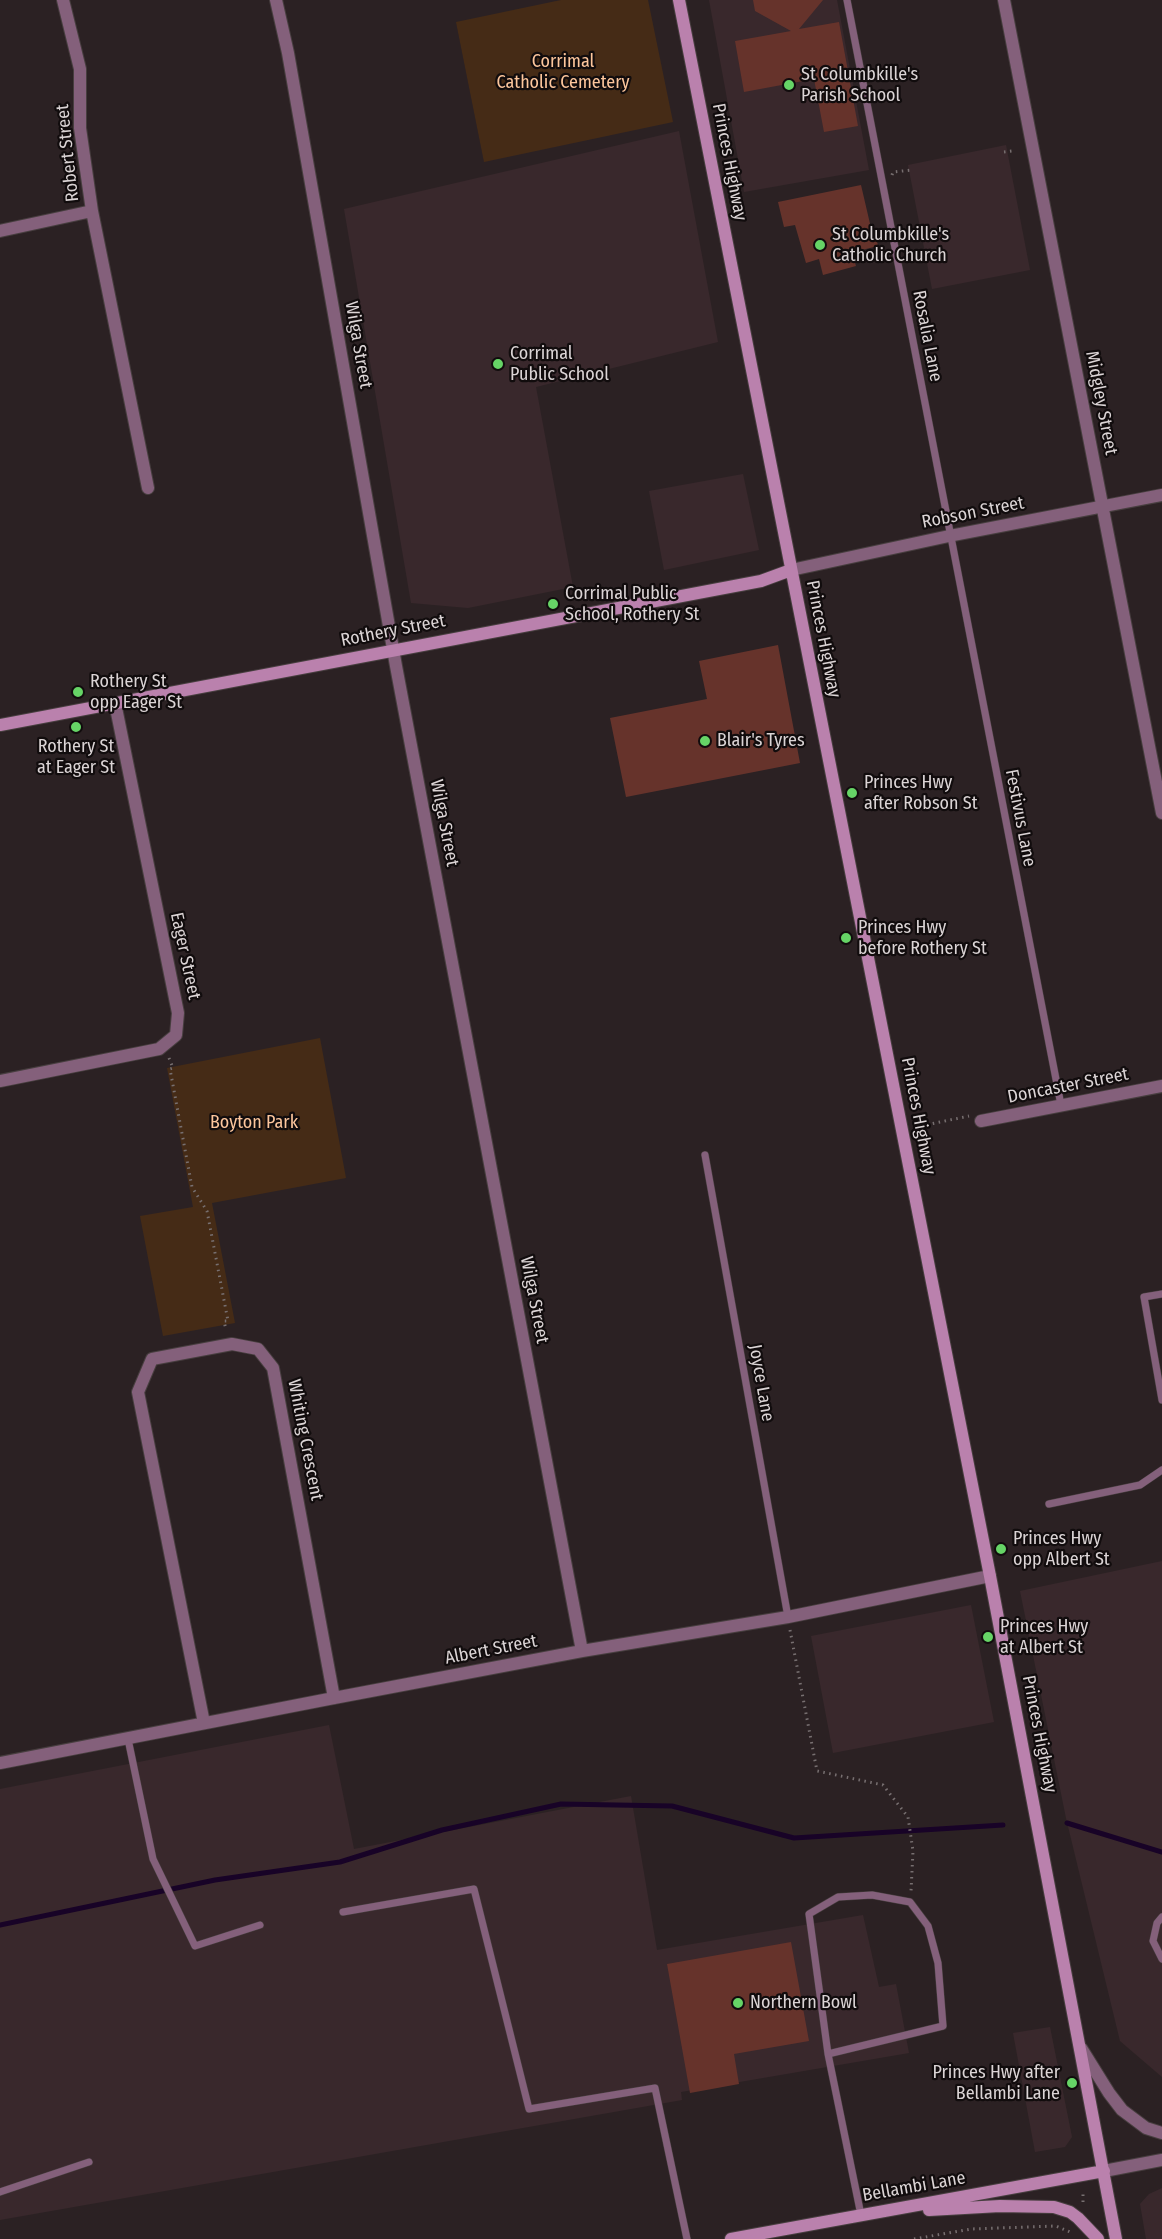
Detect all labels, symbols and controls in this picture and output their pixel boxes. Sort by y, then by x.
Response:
park label: Corrimal Catholic Cemetery [496,51,630,94]
place label: St Columbkille's Parish School [801,64,918,106]
marker: St Columbkille's Parish School [782,78,796,92]
street label: Princes Highway [707,102,751,222]
street label: Robert Street [52,103,84,203]
place label: St Columbkille's Catholic Church [832,224,949,266]
marker: St Columbkille's Catholic Church [813,238,827,252]
street label: Rosalia Lane [908,288,946,384]
street label: Wilga Street [340,300,376,390]
place label: Corrimal Public School [510,343,609,386]
street label: Midgley Street [1080,349,1122,457]
marker: Corrimal Public School [491,357,505,371]
street label: Robson Street [920,493,1026,533]
street label: Princes Highway [801,579,845,699]
place label: Corrimal Public School, Rothery St [565,583,699,626]
marker: Corrimal Public School, Rothery St [546,597,560,611]
street label: Rothery Street [339,610,447,652]
place label: Rothery St opp Eager St [90,671,182,714]
marker: Rothery St opp Eager St [71,685,85,699]
marker: Rothery St at Eager St [69,720,83,734]
place label: Blair's Tyres [717,730,805,752]
marker: Blair's Tyres [698,734,712,748]
place label: Rothery St at Eager St [37,736,115,778]
street label: Festivus Lane [1000,768,1040,868]
place label: Princes Hwy after Robson St [864,772,978,814]
street label: Wilga Street [425,778,463,868]
marker: Princes Hwy after Robson St [845,786,859,800]
street label: Eager Street [165,910,205,1002]
place label: Princes Hwy before Rothery St [858,917,987,960]
marker: Princes Hwy before Rothery St [839,931,853,945]
street label: Princes Highway [896,1056,940,1176]
street label: Doncaster Street [1006,1064,1130,1108]
park label: Boyton Park [210,1112,298,1134]
street label: Wilga Street [515,1255,553,1345]
street label: Joyce Lane [744,1343,778,1423]
street label: Whiting Crescent [283,1378,327,1502]
place label: Princes Hwy opp Albert St [1013,1528,1110,1570]
marker: Princes Hwy opp Albert St [994,1542,1008,1556]
place label: Princes Hwy at Albert St [1000,1616,1088,1658]
street label: Albert Street [443,1630,539,1670]
marker: Princes Hwy at Albert St [981,1630,995,1644]
street label: Princes Highway [1017,1674,1061,1794]
place label: Northern Bowl [750,1992,857,2014]
marker: Northern Bowl [731,1996,745,2010]
place label: Princes Hwy after Bellambi Lane [932,2062,1060,2104]
marker: Princes Hwy after Bellambi Lane [1065,2076,1079,2090]
street label: Bellambi Lane [861,2167,967,2207]

